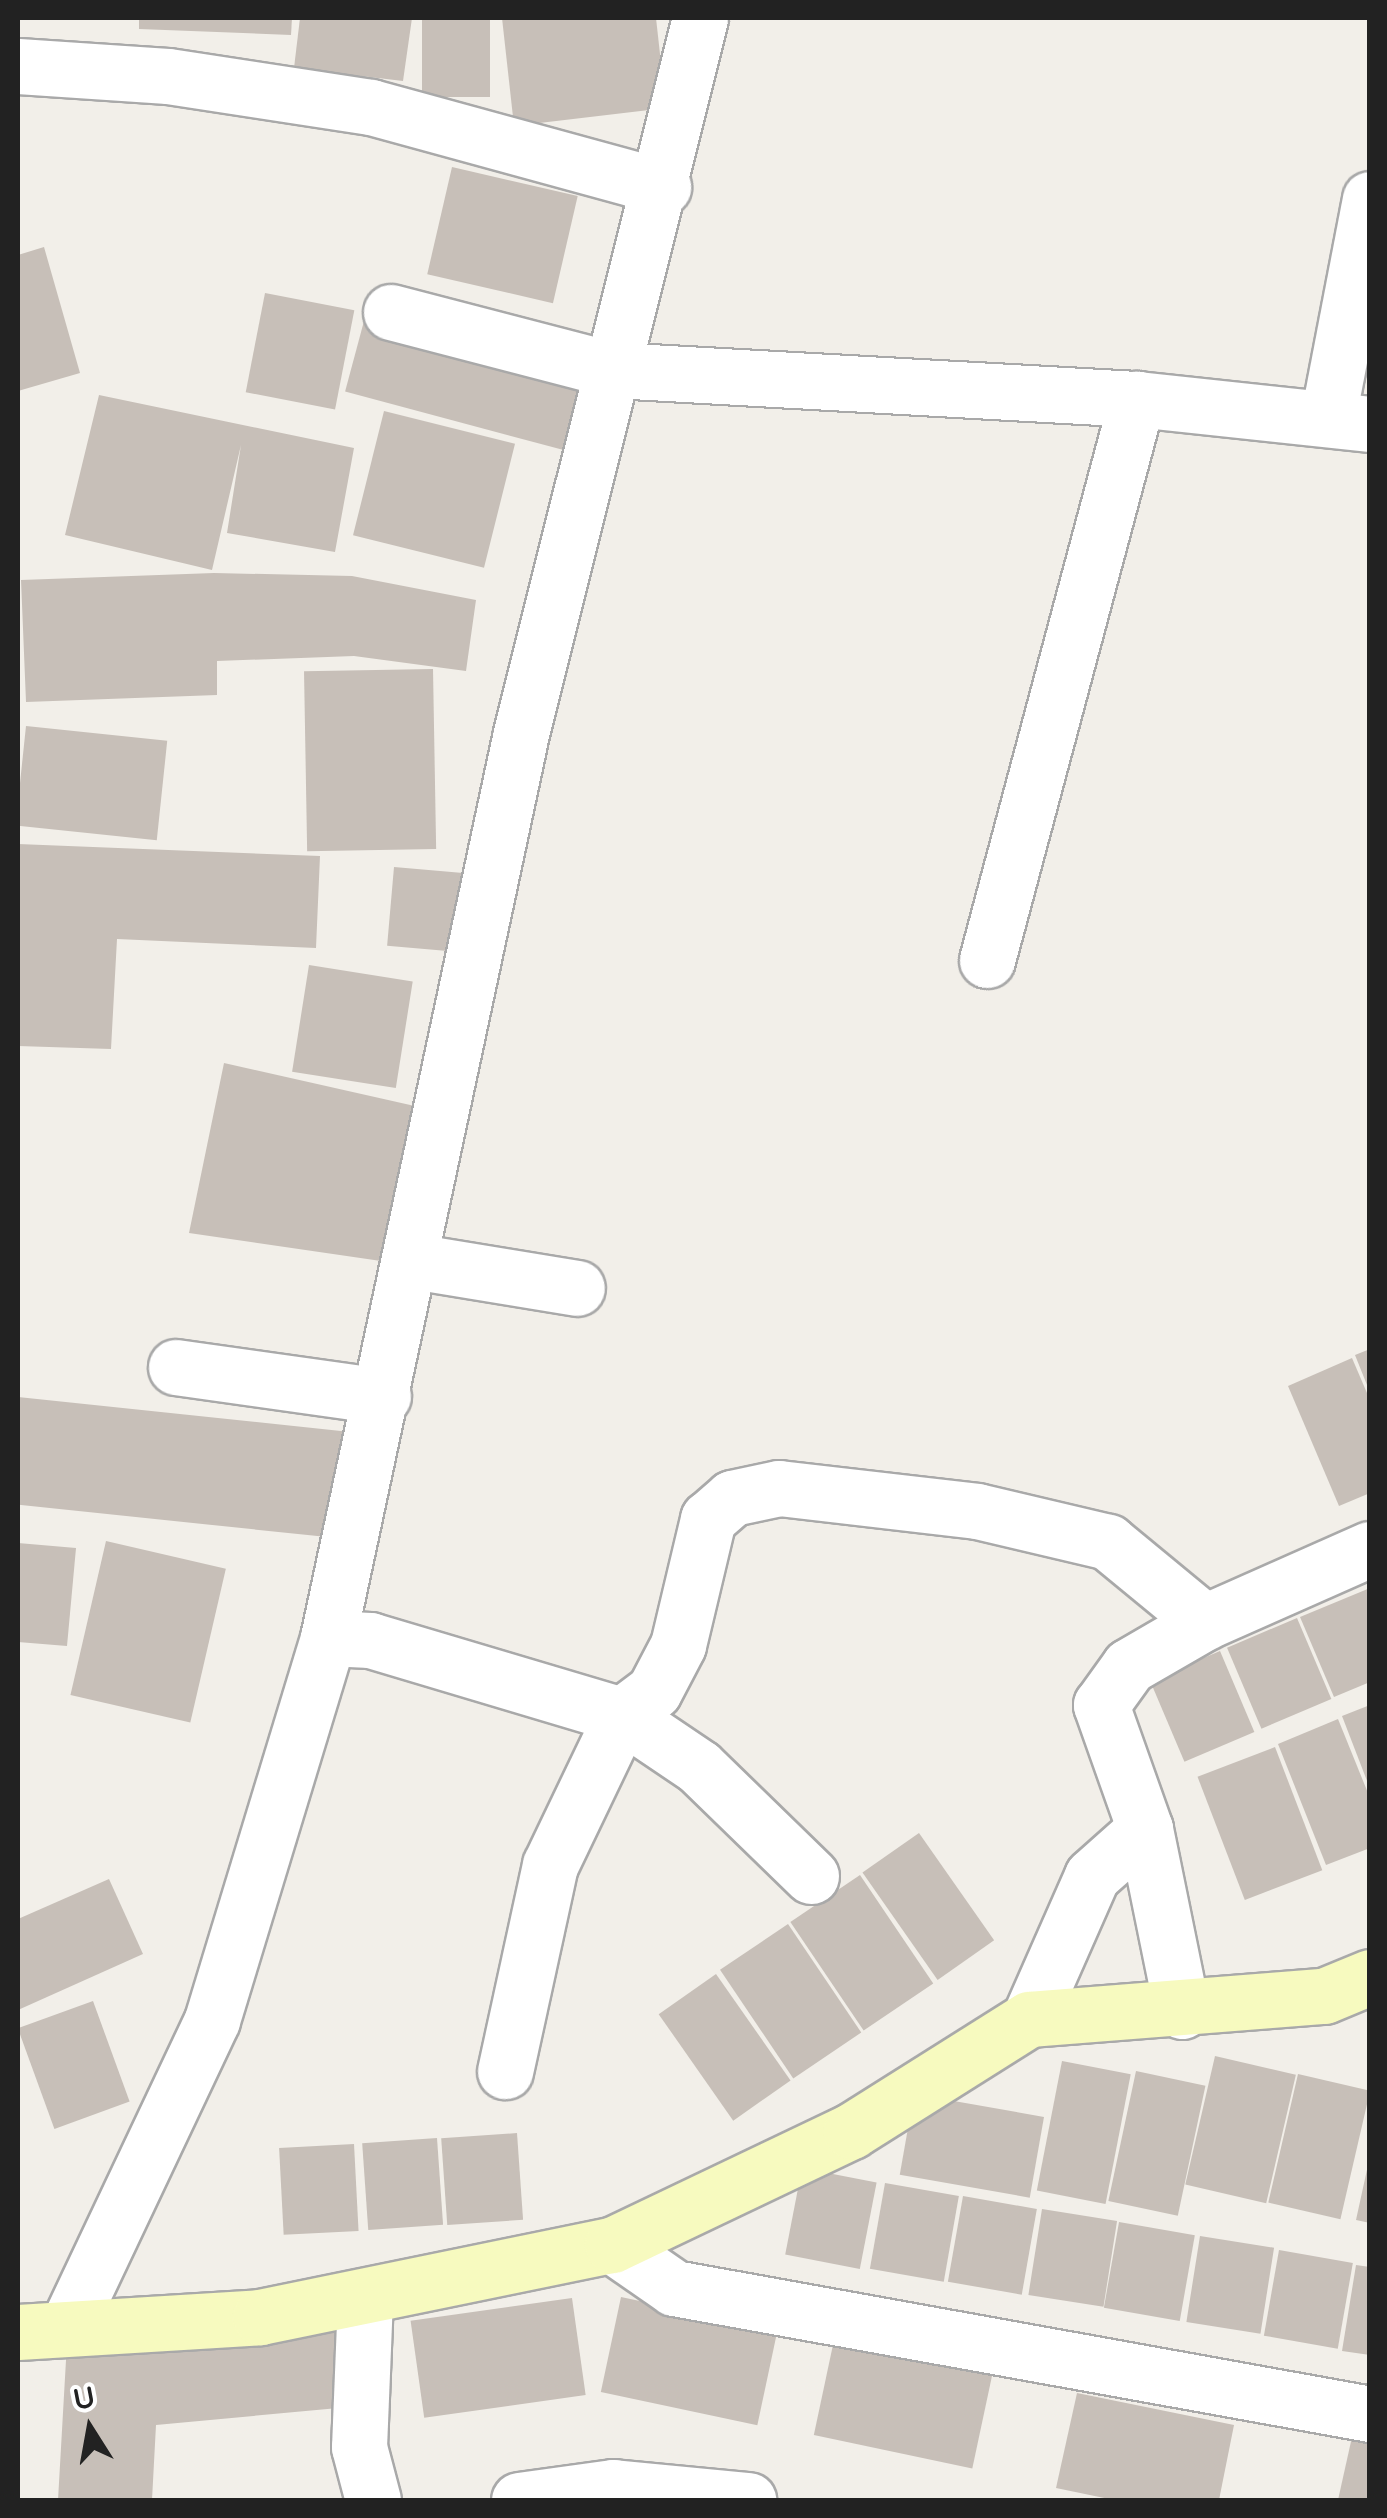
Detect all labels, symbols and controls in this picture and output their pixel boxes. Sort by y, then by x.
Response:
north arrow [40,2378,140,2478]
text: U [71,2380,98,2417]

